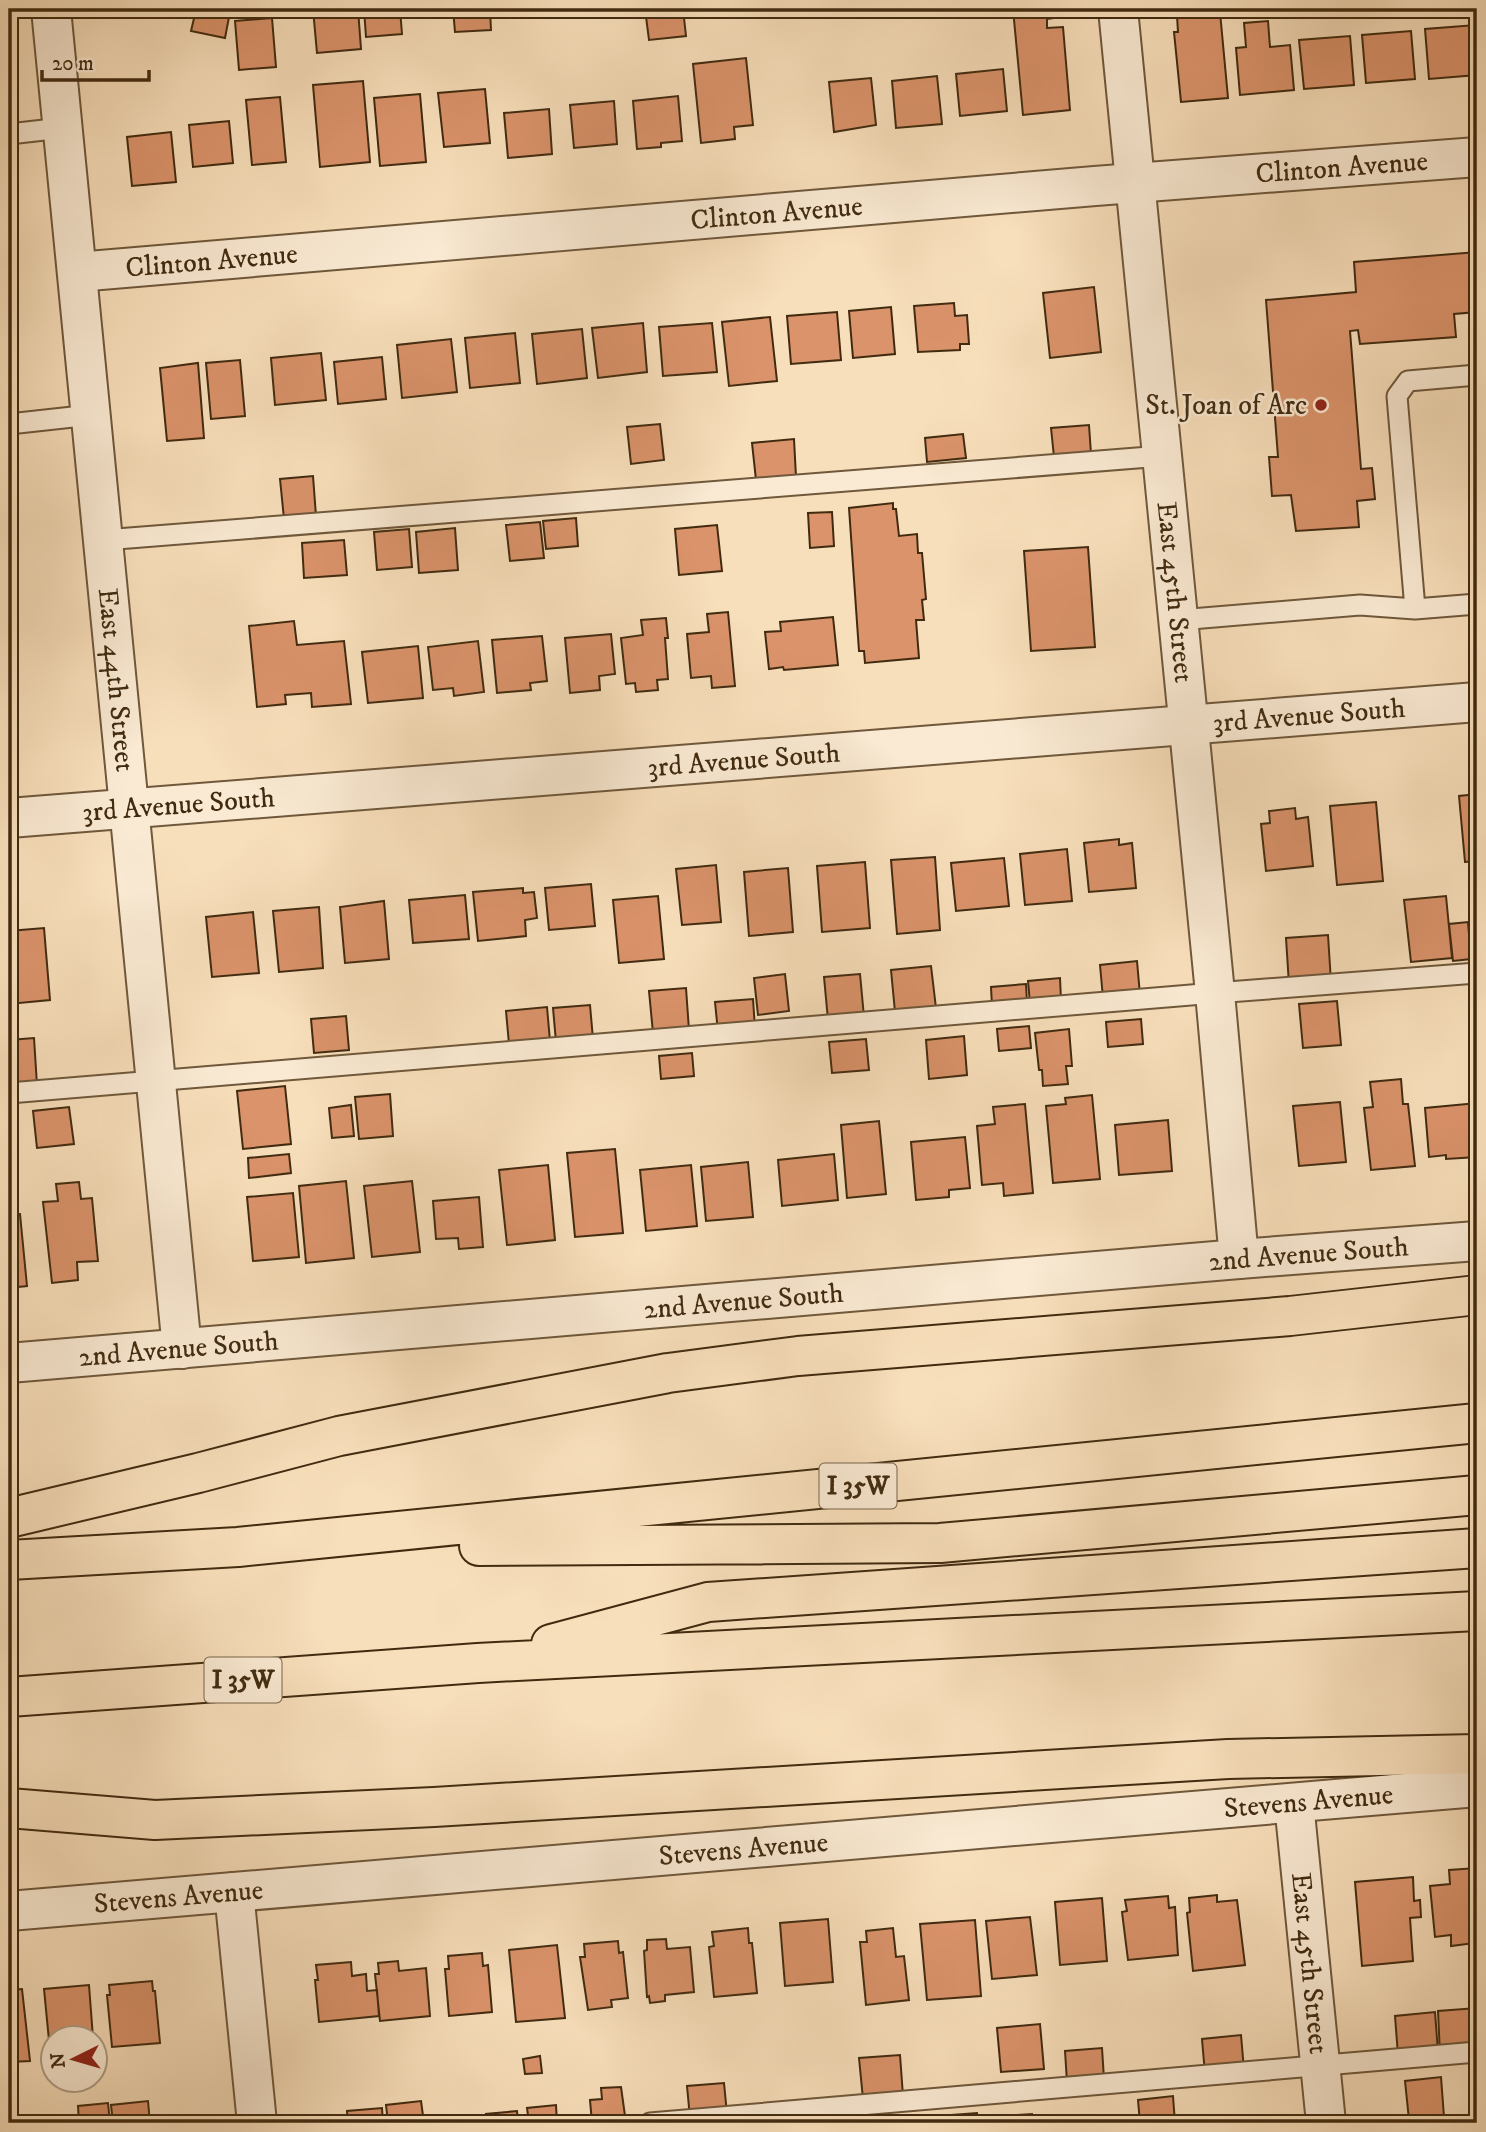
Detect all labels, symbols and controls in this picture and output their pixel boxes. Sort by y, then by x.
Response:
scale bar [42,38,149,82]
text: 20 m [52,51,94,77]
street label: Clinton Avenue [1254,143,1429,191]
street label: Clinton Avenue [689,188,864,238]
street label: Clinton Avenue [124,236,299,285]
place label: St. Joan of Arc [1145,388,1307,423]
marker: St. Joan of Arc [1313,397,1329,413]
street label: East 45th Street [1149,500,1202,684]
street label: East 44th Street [90,586,143,773]
street label: 3rd Avenue South [1211,690,1407,740]
street label: 3rd Avenue South [646,735,842,785]
street label: 3rd Avenue South [81,780,276,830]
street label: 2nd Avenue South [1207,1229,1410,1279]
street label: 2nd Avenue South [642,1275,845,1327]
street label: 2nd Avenue South [77,1323,280,1375]
road number: I 35W [820,1464,896,1508]
road number: I 35W [204,1658,282,1702]
street label: Stevens Avenue [1222,1777,1394,1826]
street label: Stevens Avenue [657,1824,830,1874]
street label: East 45th Street [1284,1871,1336,2055]
street label: Stevens Avenue [92,1872,265,1921]
north arrow [38,2024,108,2094]
text: N [46,2051,71,2069]

